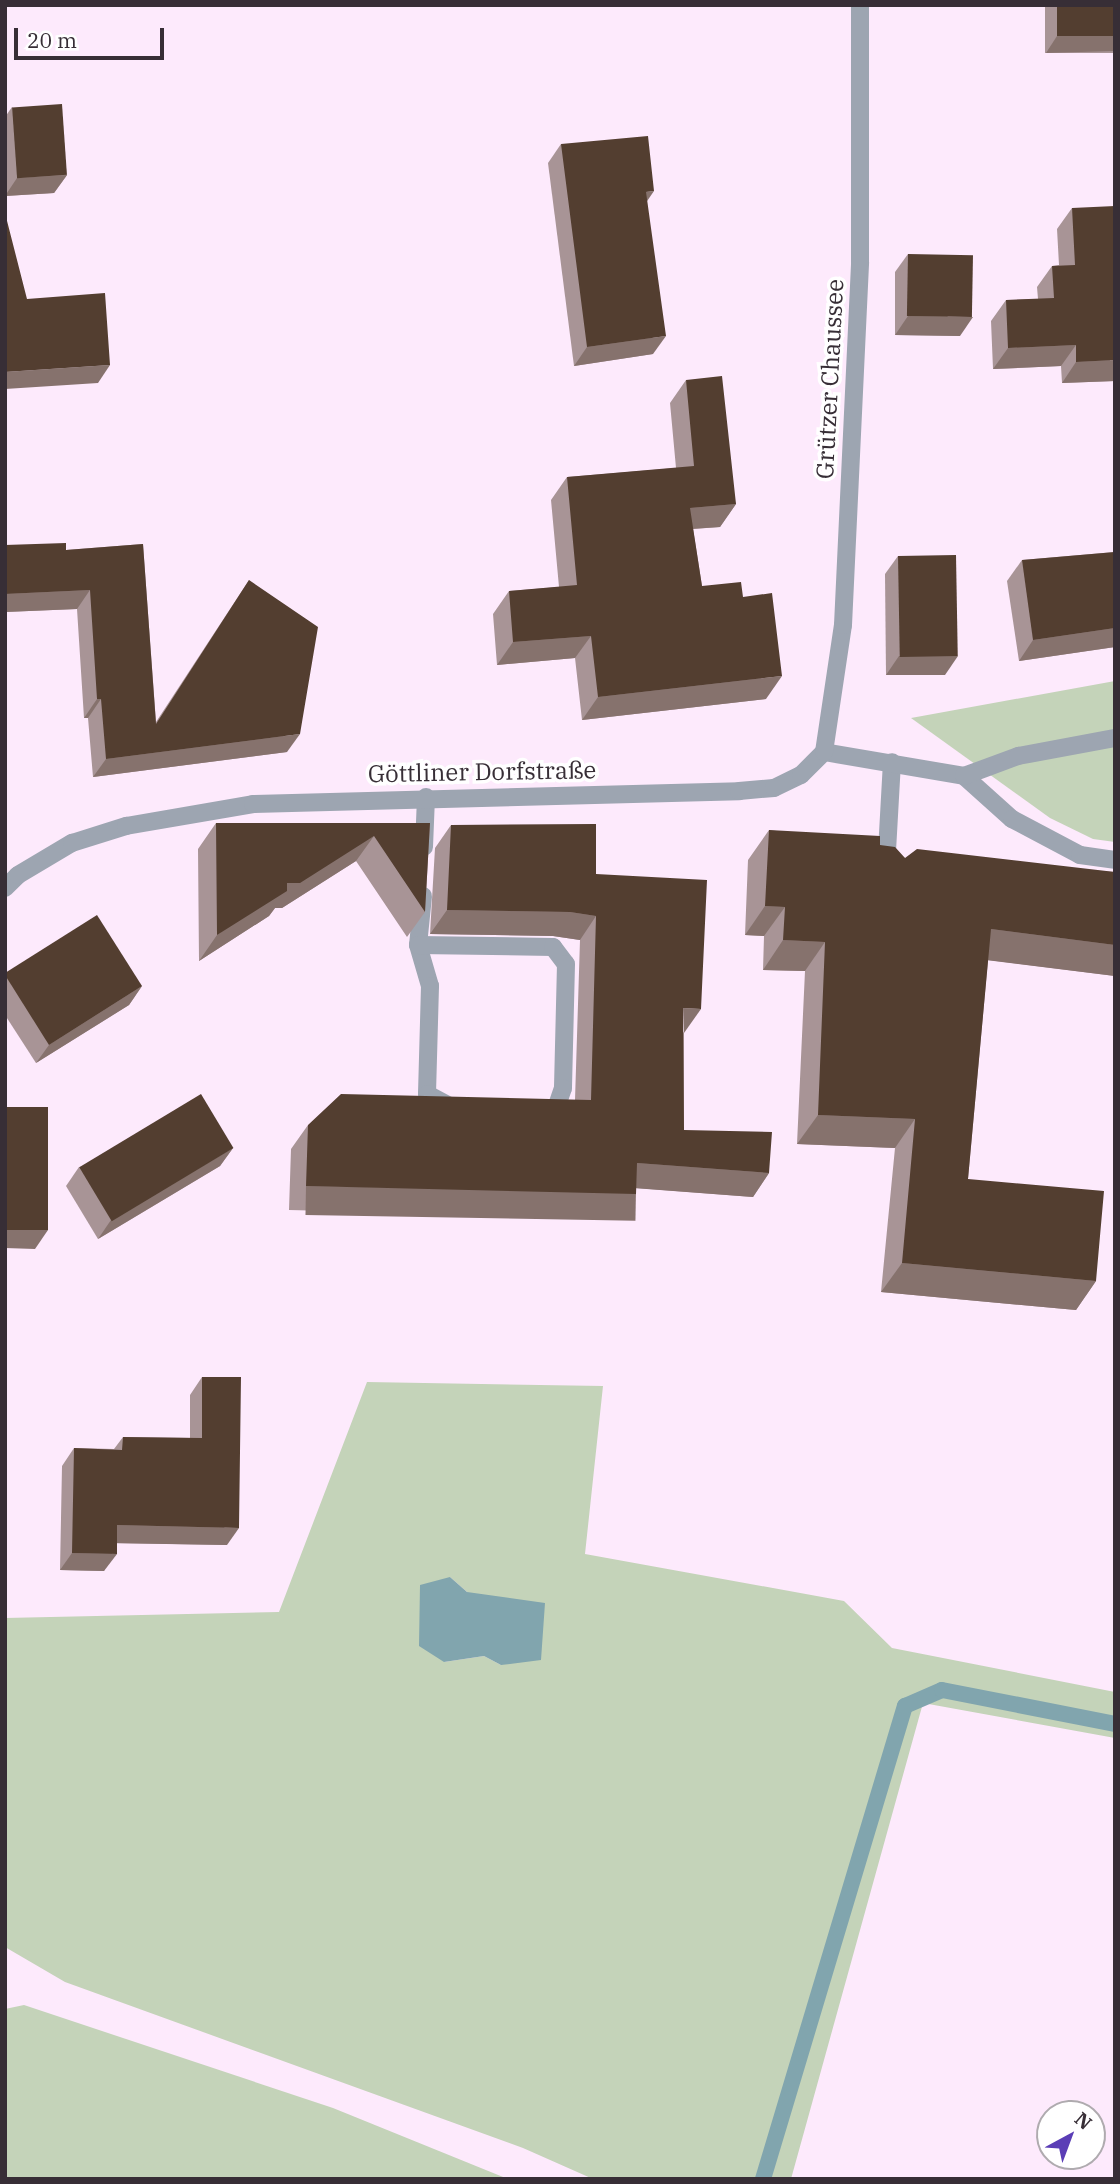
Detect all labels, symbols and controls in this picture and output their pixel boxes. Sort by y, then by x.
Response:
scale bar [18,14,168,58]
text: 20 m [27,26,77,54]
street label: Grützer Chaussee [810,278,850,480]
street label: Göttliner Dorfstraße [368,756,596,788]
north arrow [1036,2100,1106,2170]
text: N [1070,2107,1097,2135]

